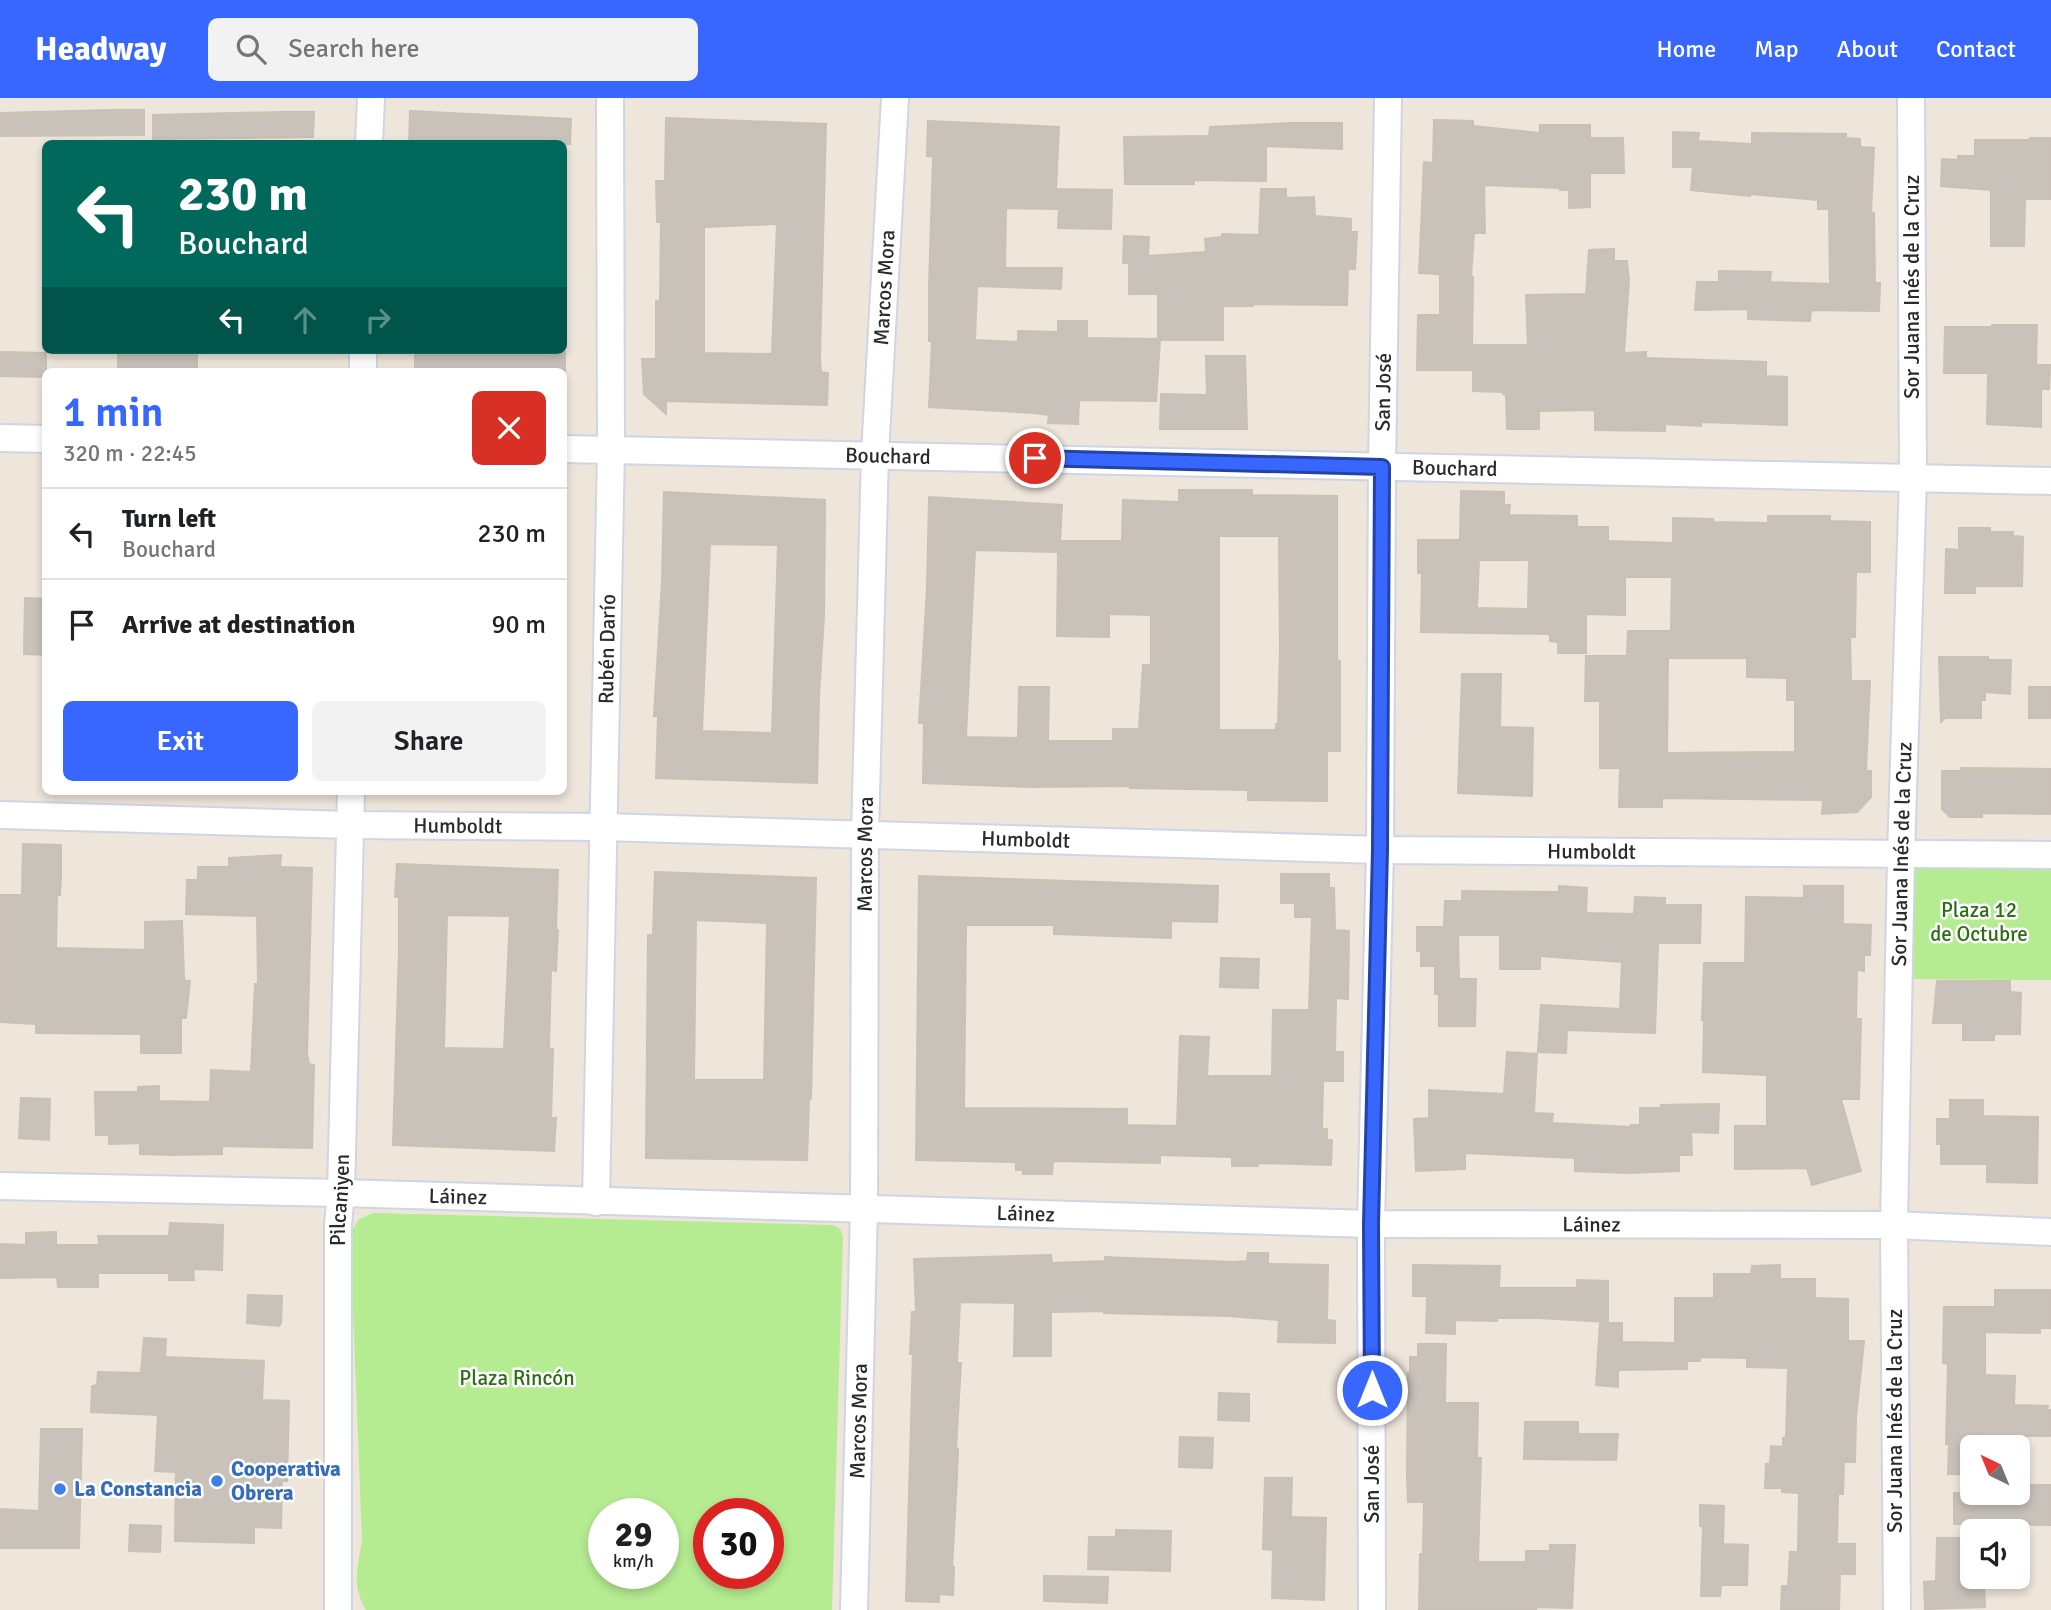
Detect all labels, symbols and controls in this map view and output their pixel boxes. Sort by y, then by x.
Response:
search box [208,18,698,81]
text: Headway [35,29,166,70]
icon: search [232,30,270,68]
text: Search here [288,33,419,65]
text: Home [1656,34,1716,64]
text: Map [1754,34,1799,64]
text: About [1837,34,1898,64]
text: Contact [1936,34,2016,64]
text: 230 m [178,164,308,224]
icon: left [63,168,154,259]
street label: Sor Juana Inés de la Cruz [1899,175,1925,399]
text: Bouchard [178,224,309,263]
street label: Marcos Mora [868,229,901,346]
icon: left [213,301,251,339]
icon: ahead [286,301,324,339]
icon: right [359,301,397,339]
street label: San José [1370,353,1397,432]
text: 1 min [63,387,164,438]
button: close [472,391,546,465]
pin [1005,428,1065,488]
text: 320 m · 22:45 [63,439,197,468]
icon: arrive [1016,439,1054,477]
street label: Bouchard [845,442,931,470]
street label: Bouchard [1412,454,1498,482]
text: Turn left [122,503,216,535]
icon: left [63,515,101,553]
text: 230 m [477,518,546,550]
text: Bouchard [122,535,216,564]
street label: Rubén Darío [593,594,621,704]
icon: arrive [63,606,101,644]
text: Arrive at destination [122,609,355,641]
text: 90 m [491,609,546,641]
button: Exit [63,701,298,781]
button: Share [312,701,546,781]
street label: Sor Juana Inés de la Cruz [1886,742,1918,966]
street label: Marcos Mora [852,796,879,912]
street label: Humboldt [413,813,502,839]
street label: Humboldt [981,825,1071,854]
street label: Humboldt [1547,838,1636,865]
park label: Plaza 12 de Octubre [1930,897,2028,947]
street label: Pilcaniyen [325,1153,355,1246]
street label: Láinez [428,1183,488,1210]
street label: Láinez [996,1200,1055,1227]
street label: Láinez [1562,1211,1621,1237]
street label: Sor Juana Inés de la Cruz [1882,1309,1908,1533]
position arrow [1335,1353,1409,1427]
street label: Marcos Mora [844,1363,873,1479]
park label: Plaza Rincón [459,1365,575,1391]
north arrow [1960,1435,2030,1505]
map controls [1960,1435,2030,1589]
street label: San José [1359,1445,1385,1523]
place label: Cooperativa Obrera [231,1456,341,1506]
marker: Cooperativa Obrera [209,1473,225,1489]
place label: La Constancia [74,1476,202,1502]
marker: La Constancia [52,1481,68,1497]
speed limit sign: 30 [693,1498,784,1589]
text: 29 [615,1513,652,1556]
button: sound [1960,1519,2030,1589]
text: km/h [613,1550,654,1572]

